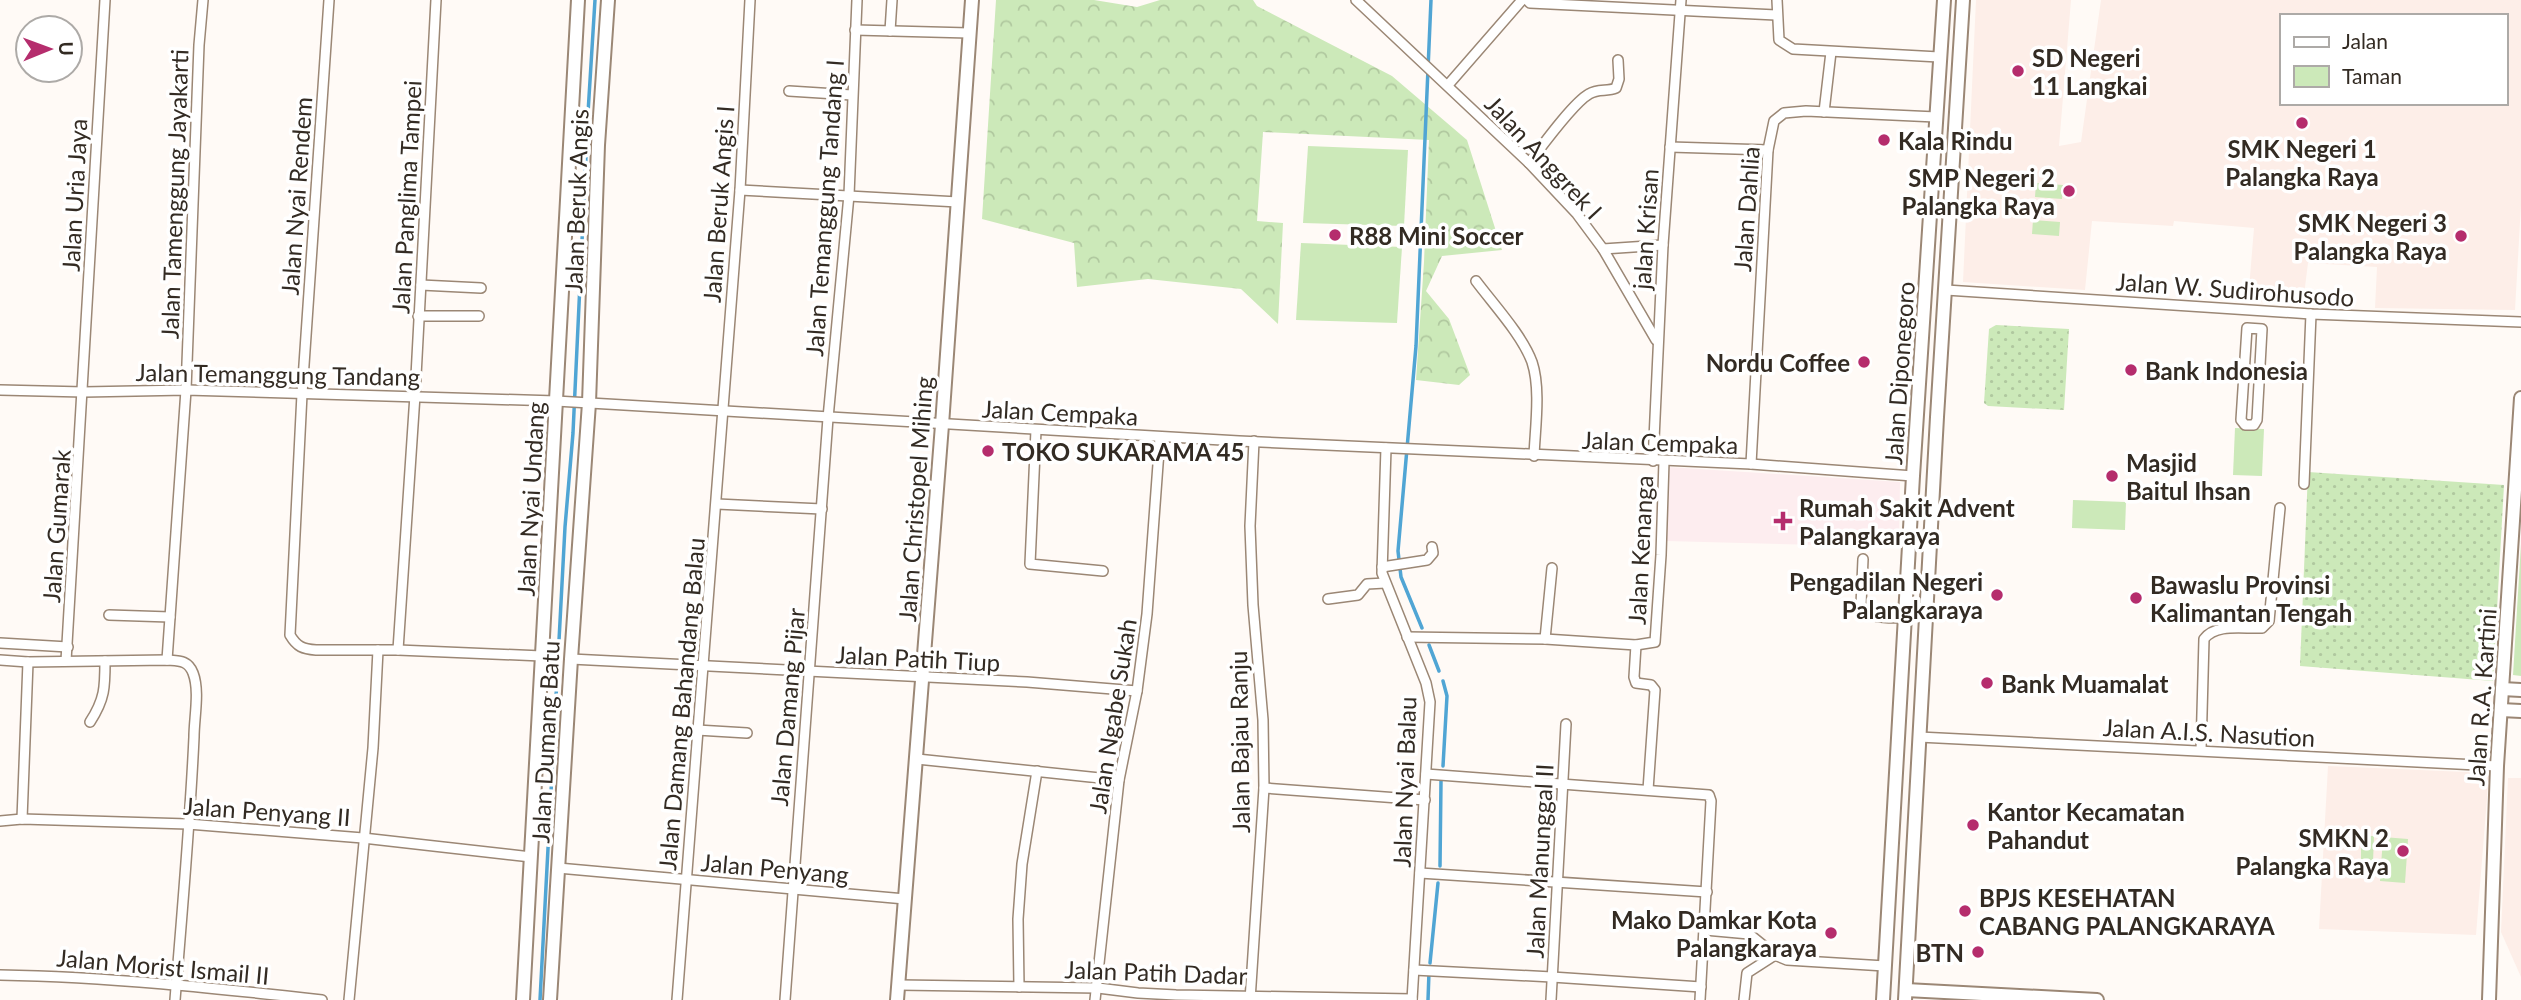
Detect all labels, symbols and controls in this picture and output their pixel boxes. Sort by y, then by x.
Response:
north arrow [14,14,84,84]
legend [2280,14,2507,105]
text: Jalan [2342,28,2388,53]
text: U [55,41,78,56]
place label: SD Negeri 11 Langkai [2032,43,2148,100]
street label: Jalan Tamenggung Jayakarti [154,49,194,339]
street label: Jalan Temanggung Tandang I [799,59,849,357]
marker: SD Negeri 11 Langkai [2010,63,2026,79]
text: Taman [2342,63,2402,88]
street label: Jalan Panglima Tampei [385,79,427,315]
street label: Jalan Anggrek I [1479,89,1609,225]
street label: Jalan Nyai Rendem [275,96,317,296]
street label: Jalan Beruk Angis I [697,104,739,304]
street label: Jalan Beruk Angis [558,108,594,294]
marker: SMK Negeri 1 Palangka Raya [2294,115,2310,131]
street label: Jalan Uria Jaya [56,118,92,272]
place label: Kala Rindu [1898,126,2013,155]
marker: Kala Rindu [1876,132,1892,148]
place label: SMK Negeri 1 Palangka Raya [2225,134,2379,191]
street label: Jalan Dahlia [1727,145,1765,273]
place label: SMP Negeri 2 Palangka Raya [1902,163,2055,220]
street label: jalan Krisan [1626,168,1664,291]
marker: SMP Negeri 2 Palangka Raya [2061,183,2077,199]
place label: SMK Negeri 3 Palangka Raya [2294,208,2447,265]
place label: R88 Mini Soccer [1349,221,1524,250]
marker: R88 Mini Soccer [1327,227,1343,243]
marker: SMK Negeri 3 Palangka Raya [2453,228,2469,244]
street label: Jalan W. Sudirohusodo [2115,266,2355,312]
street label: Jalan Diponegoro [1878,281,1920,465]
place label: Nordu Coffee [1706,348,1850,377]
marker: Nordu Coffee [1856,354,1872,370]
place label: Bank Indonesia [2145,356,2308,385]
street label: Jalan Temanggung Tandang [135,357,421,391]
marker: Bank Indonesia [2123,362,2139,378]
street label: Jalan Christopel Mihing [892,375,938,623]
street label: Jalan Cempaka [981,393,1139,431]
street label: Jalan Nyai Undang [510,401,550,597]
street label: Jalan Cempaka [1581,425,1739,459]
place label: TOKO SUKARAMA 45 [1002,437,1244,466]
marker: TOKO SUKARAMA 45 [980,443,996,459]
street label: Jalan Gumarak [36,447,76,604]
place label: Masjid Baitul Ihsan [2126,448,2251,505]
marker: Masjid Baitul Ihsan [2104,468,2120,484]
street label: Jalan Kenanga [1622,475,1658,625]
place label: Rumah Sakit Advent Palangkaraya [1799,493,2015,550]
marker: Rumah Sakit Advent Palangkaraya [1773,511,1793,531]
street label: Jalan Damang Bahandang Balau [652,536,710,872]
place label: Pengadilan Negeri Palangkaraya [1789,567,1983,624]
place label: Bawaslu Provinsi Kalimantan Tengah [2150,570,2352,627]
marker: Pengadilan Negeri Palangkaraya [1989,587,2005,603]
marker: Bawaslu Provinsi Kalimantan Tengah [2128,590,2144,606]
street label: Jalan Damang Pijar [764,606,810,807]
street label: Jalan R.A. Kartini [2460,607,2502,787]
street label: Jalan Ngabe Sukah [1082,616,1142,816]
street label: Jalan Patih Tiup [835,639,1001,677]
street label: Jalan Dumang Batu [525,640,565,844]
street label: Jalan Bajau Ranju [1223,651,1255,833]
place label: Bank Muamalat [2001,669,2168,698]
marker: Bank Muamalat [1979,675,1995,691]
street label: Jalan Nyai Balau [1387,696,1421,868]
street label: Jalan A.I.S. Nasution [2102,712,2316,752]
street label: Jalan Manunggal II [1519,763,1559,959]
street label: Jalan Penyang II [182,791,352,831]
place label: Kantor Kecamatan Pahandut [1987,797,2185,854]
marker: Kantor Kecamatan Pahandut [1965,817,1981,833]
place label: SMKN 2 Palangka Raya [2236,823,2389,880]
marker: SMKN 2 Palangka Raya [2395,843,2411,859]
street label: Jalan Penyang [700,847,850,889]
place label: BPJS KESEHATAN CABANG PALANGKARAYA [1979,883,2275,940]
marker: BPJS KESEHATAN CABANG PALANGKARAYA [1957,903,1973,919]
place label: Mako Damkar Kota Palangkaraya [1611,905,1817,962]
marker: Mako Damkar Kota Palangkaraya [1823,925,1839,941]
place label: BTN [1915,938,1964,967]
street label: Jalan Morist Ismail II [55,942,271,990]
marker: BTN [1970,944,1986,960]
street label: Jalan Patih Dadar [1064,954,1248,990]

